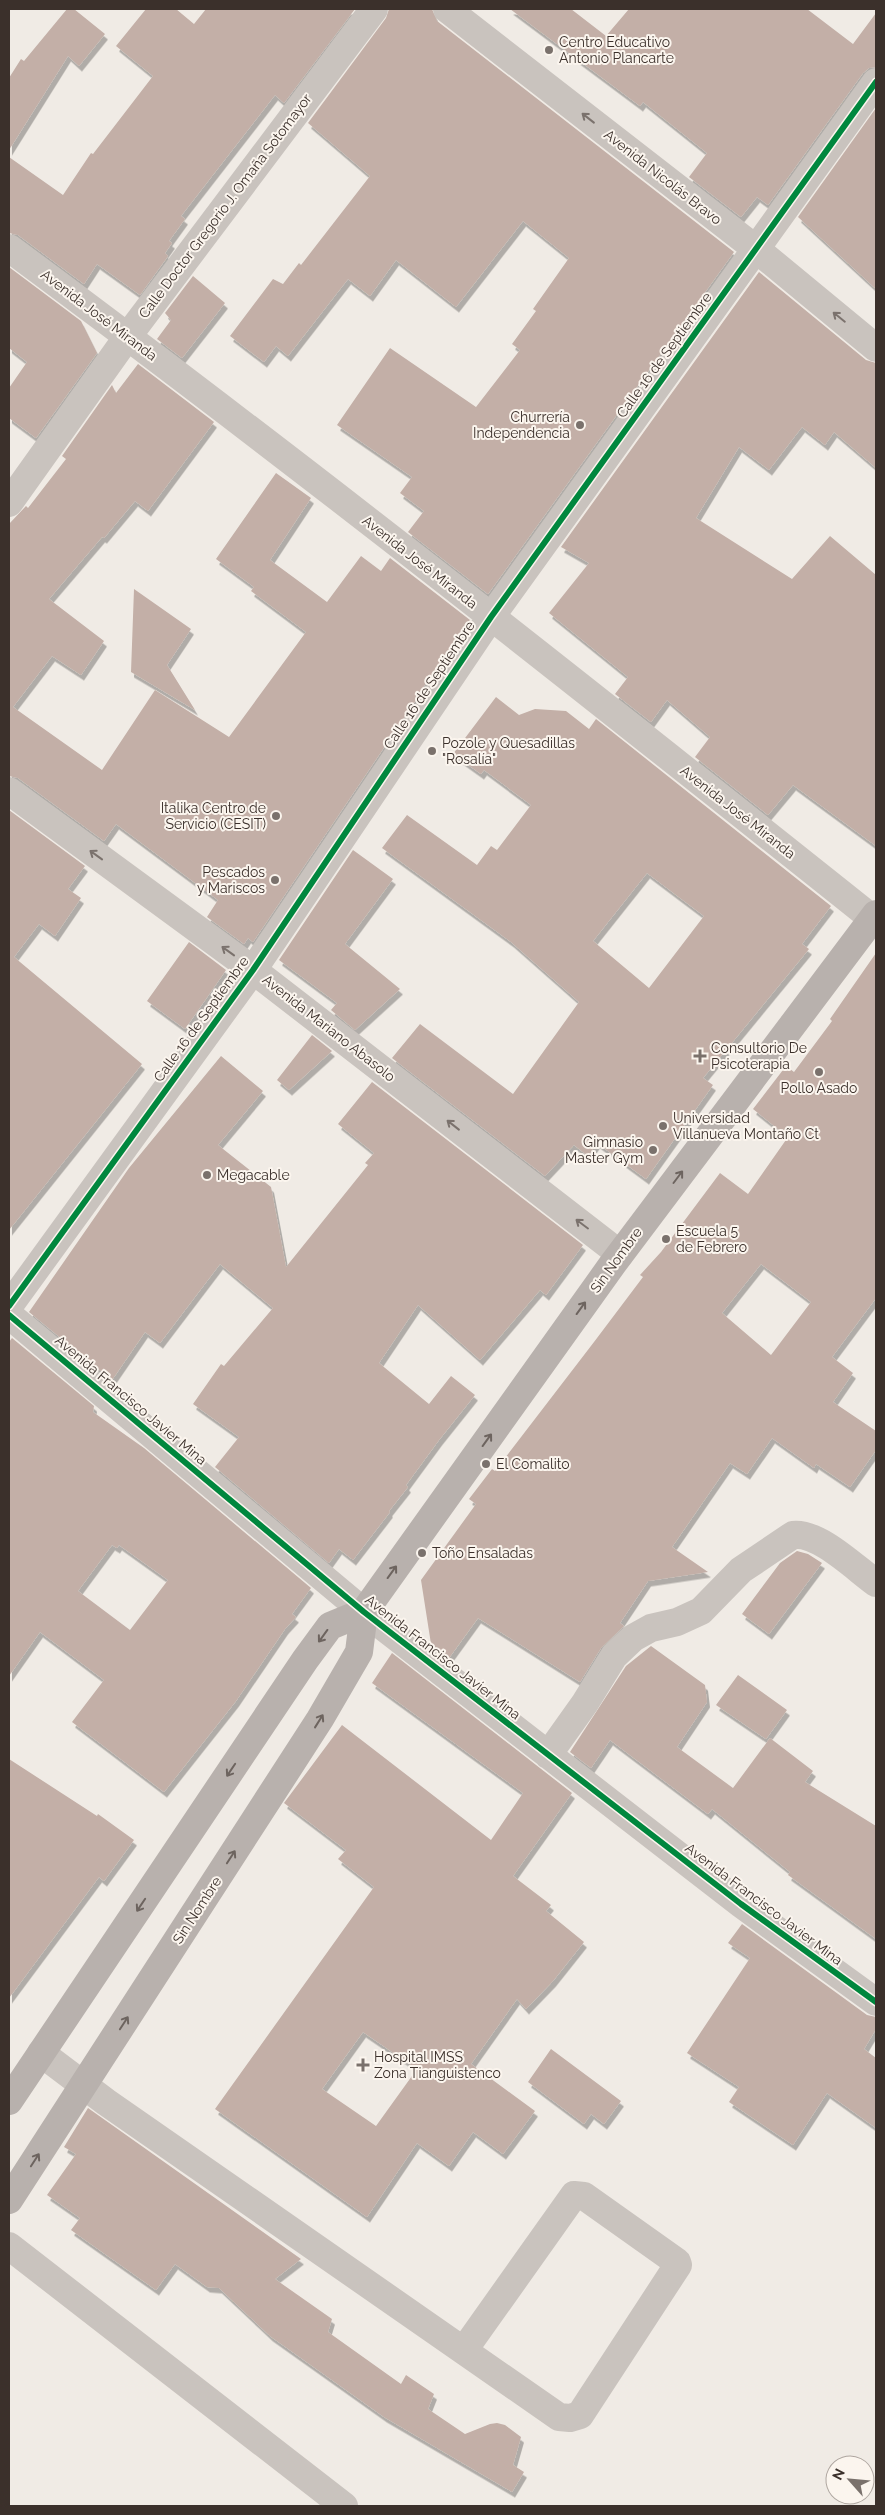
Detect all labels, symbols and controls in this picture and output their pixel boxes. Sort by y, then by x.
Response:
place label: Centro Educativo Antonio Plancarte [559,34,674,66]
marker: Centro Educativo Antonio Plancarte [543,44,555,56]
street label: Calle Doctor Gregorio J. Omaña Sotomayor [135,91,315,321]
one-way arrow [582,113,595,124]
street label: Avenida Nicolás Bravo [601,126,725,228]
street label: Avenida José Miranda [38,266,160,364]
street label: Calle 16 de Septiembre [613,289,715,421]
one-way arrow [832,311,845,322]
place label: Churrería Independencia [473,409,570,441]
marker: Churrería Independencia [574,419,586,431]
street label: Avenida José Miranda [360,512,480,612]
street label: Calle 16 de Septiembre [380,618,478,752]
place label: Pozole y Quesadillas "Rosalía" [442,735,575,767]
marker: Pozole y Quesadillas "Rosalía" [426,745,438,757]
street label: Avenida José Miranda [678,762,798,862]
place label: Italika Centro de Servicio (CESIT) [161,800,266,832]
marker: Italika Centro de Servicio (CESIT) [270,810,282,822]
one-way arrow [89,850,103,860]
place label: Pescados y Mariscos [197,864,265,896]
marker: Pescados y Mariscos [269,874,281,886]
one-way arrow [221,946,235,956]
street label: Calle 16 de Septiembre [150,953,252,1085]
street label: Avenida Mariano Abasolo [260,971,398,1085]
place label: Consultorio De Psicoterapia [711,1040,807,1072]
marker: Consultorio De Psicoterapia [693,1049,707,1063]
marker: Pollo Asado [813,1066,825,1078]
place label: Pollo Asado [781,1080,857,1096]
place label: Universidad Villanueva Montaño Ct [673,1110,819,1142]
one-way arrow [446,1120,460,1130]
marker: Universidad Villanueva Montaño Ct [657,1120,669,1132]
place label: Gimnasio Master Gym [565,1134,643,1166]
marker: Gimnasio Master Gym [647,1144,659,1156]
place label: Megacable [217,1167,290,1183]
marker: Megacable [201,1169,213,1181]
one-way arrow [673,1170,683,1184]
one-way arrow [576,1219,589,1230]
place label: Escuela 5 de Febrero [676,1223,747,1255]
street label: Sin Nombre [587,1224,645,1296]
marker: Escuela 5 de Febrero [660,1233,672,1245]
one-way arrow [576,1302,587,1315]
street label: Avenida Francisco Javier Mina [52,1332,210,1468]
one-way arrow [482,1433,492,1447]
place label: El Comalito [496,1456,570,1472]
marker: El Comalito [480,1458,492,1470]
place label: Toño Ensaladas [432,1545,533,1561]
marker: Toño Ensaladas [416,1547,428,1559]
one-way arrow [387,1565,397,1579]
street label: Avenida Francisco Javier Mina [362,1591,524,1723]
one-way arrow [318,1629,328,1643]
one-way arrow [314,1714,324,1728]
one-way arrow [226,1763,236,1777]
street label: Avenida Francisco Javier Mina [682,1840,846,1968]
one-way arrow [226,1851,236,1865]
street label: Sin Nombre [169,1873,225,1947]
one-way arrow [136,1898,146,1912]
one-way arrow [118,2016,129,2030]
place label: Hospital IMSS Zona Tianguistenco [374,2049,501,2081]
marker: Hospital IMSS Zona Tianguistenco [356,2058,370,2072]
one-way arrow [31,2153,41,2167]
north arrow [825,2455,875,2505]
text: N [829,2466,848,2482]

